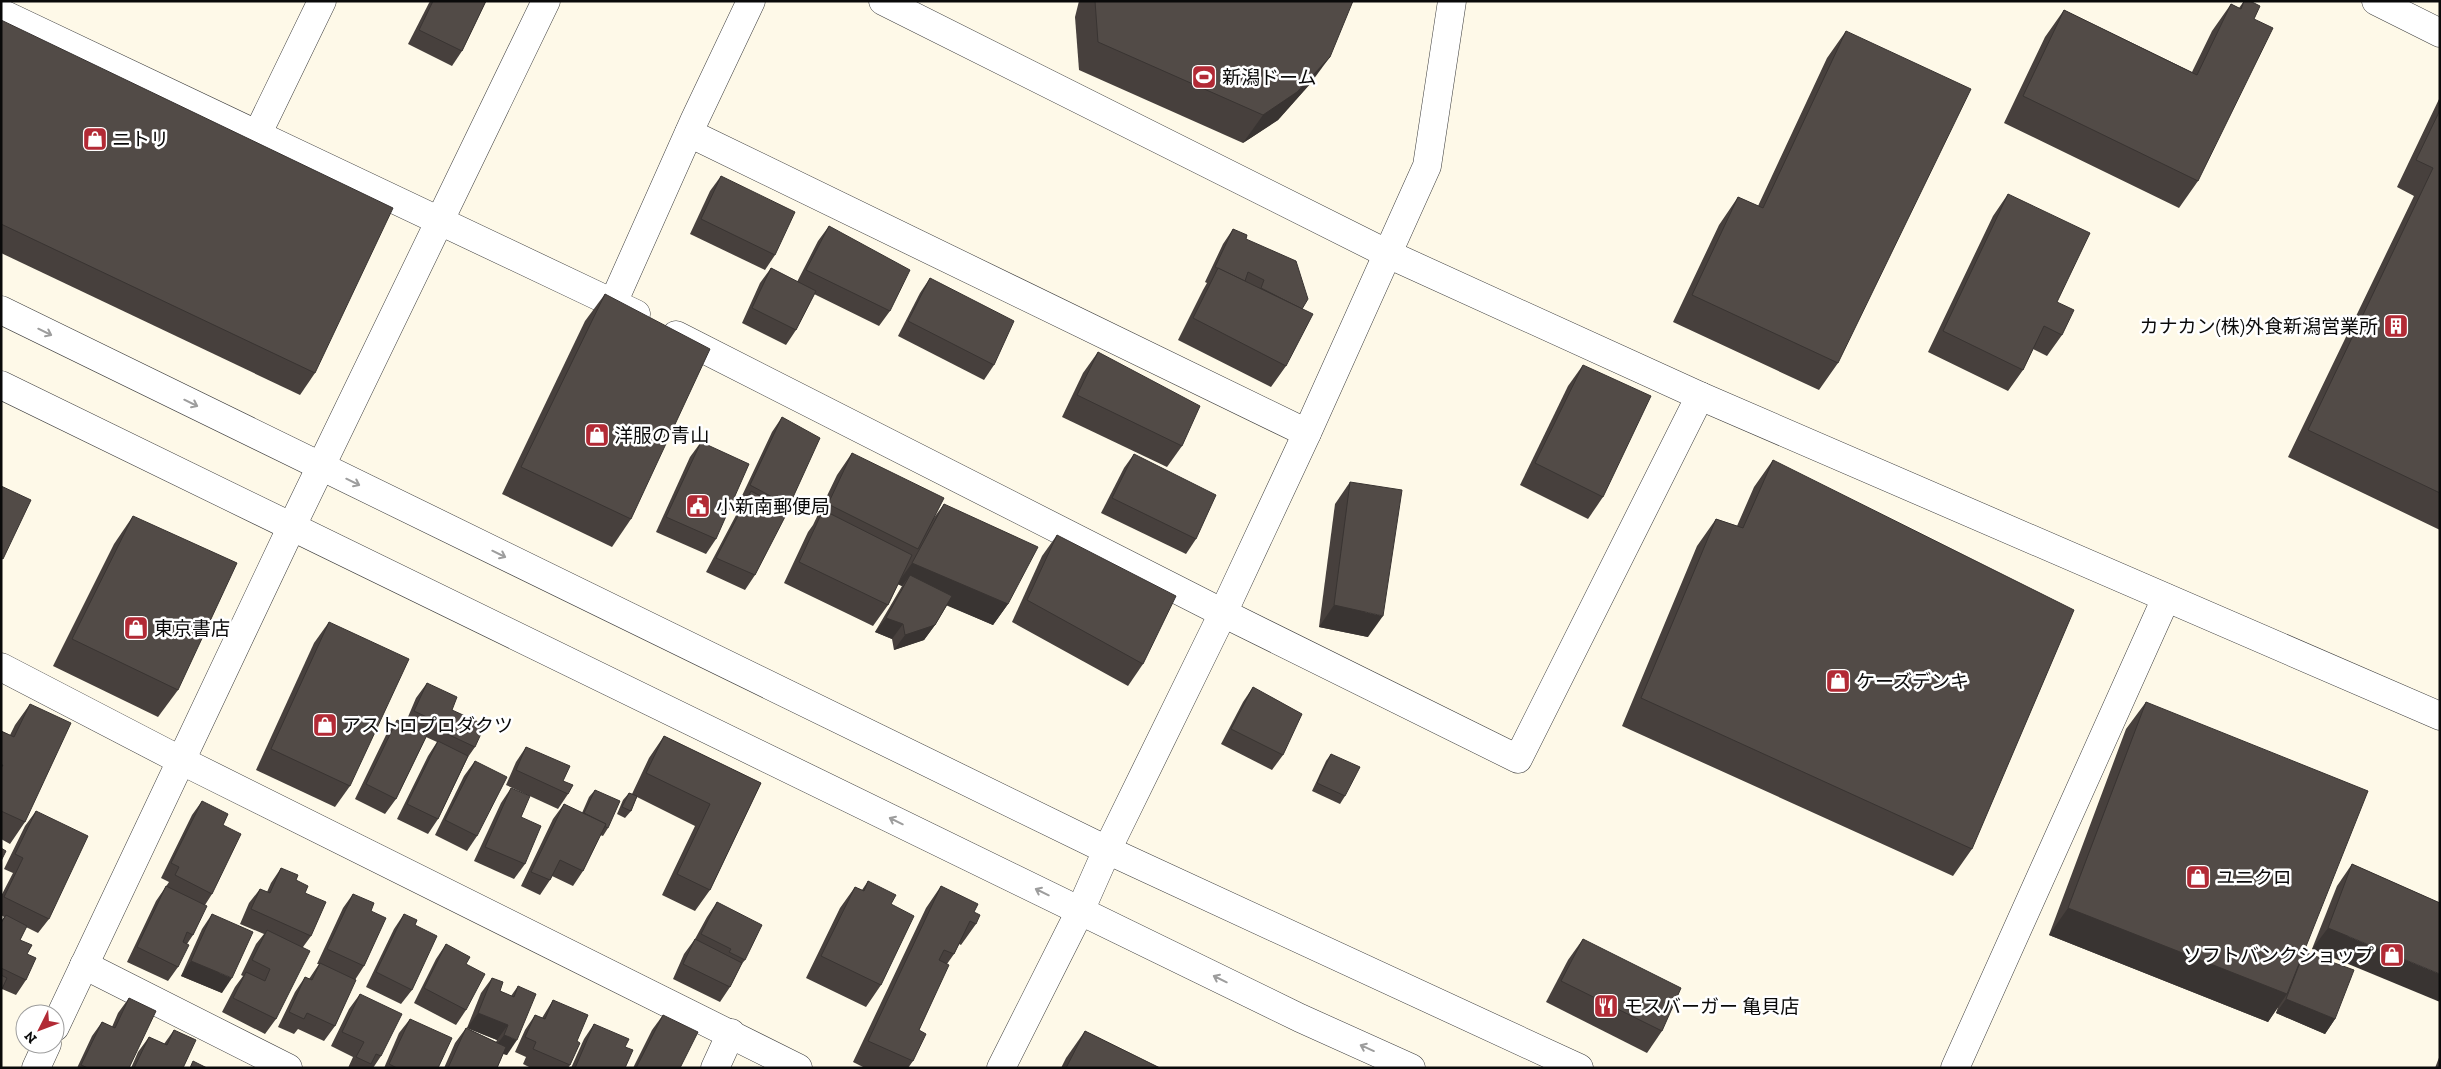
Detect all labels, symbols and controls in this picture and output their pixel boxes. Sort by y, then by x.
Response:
sports icon: 新潟ドーム [1191,64,1217,90]
place label: 新潟ドーム [1222,66,1316,89]
shop icon: ニトリ [82,126,108,152]
place label: ニトリ [112,128,169,151]
building icon: カナカン(株)外食新潟営業所 [2383,313,2409,339]
place label: カナカン(株)外食新潟営業所 [2140,315,2378,338]
one-way arrow [37,327,52,337]
one-way arrow [183,399,198,408]
shop icon: 洋服の青山 [584,422,610,448]
place label: 洋服の青山 [614,424,709,447]
one-way arrow [345,477,360,487]
public building icon: 小新南郵便局 [685,493,711,519]
place label: 小新南郵便局 [716,495,830,518]
one-way arrow [491,549,506,559]
shop icon: 東京書店 [123,615,149,641]
place label: 東京書店 [154,617,230,640]
shop icon: ケーズデンキ [1825,668,1851,694]
place label: ケーズデンキ [1856,670,1969,693]
shop icon: アストロプロダクツ [312,712,338,738]
place label: アストロプロダクツ [342,714,513,737]
one-way arrow [889,816,904,825]
shop icon: ユニクロ [2185,864,2211,890]
place label: ユニクロ [2216,866,2292,889]
one-way arrow [1035,887,1050,896]
shop icon: ソフトバンクショップ [2379,942,2405,968]
place label: ソフトバンクショップ [2183,944,2374,967]
one-way arrow [1213,974,1228,983]
restaurant icon: モスバーガー 亀貝店 [1593,993,1619,1019]
place label: モスバーガー 亀貝店 [1624,995,1799,1018]
north arrow [15,1004,65,1054]
text: N [21,1027,41,1047]
one-way arrow [1360,1042,1375,1052]

